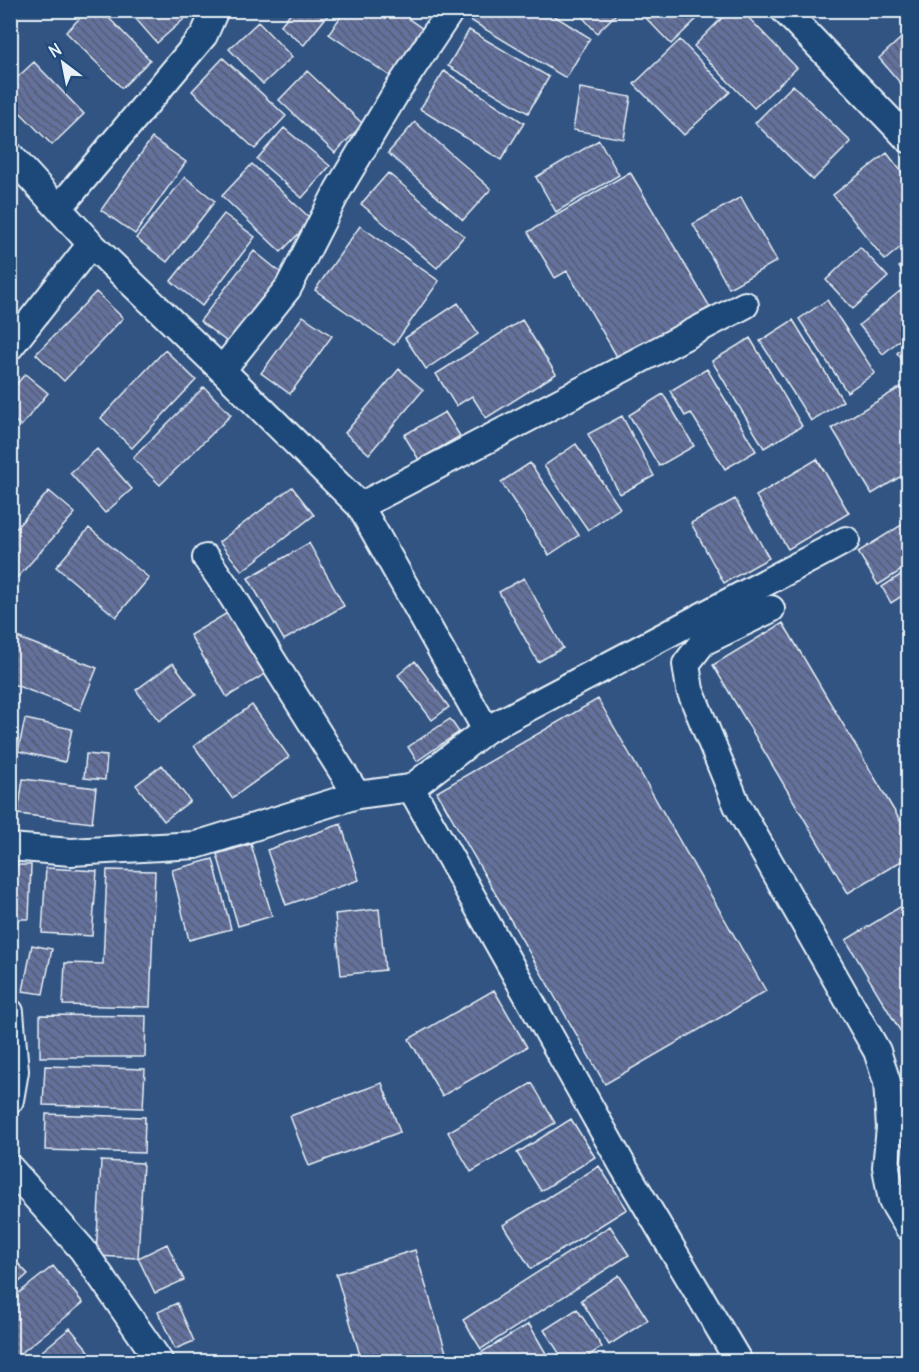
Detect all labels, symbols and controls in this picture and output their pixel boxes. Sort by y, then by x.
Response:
north arrow [33,33,93,93]
text: N [45,39,65,62]

